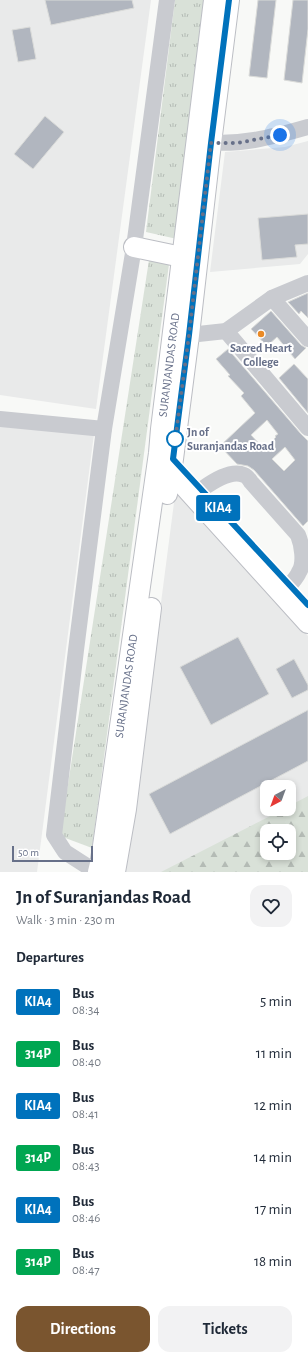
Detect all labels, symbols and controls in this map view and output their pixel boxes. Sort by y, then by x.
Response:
your location [270,125,290,145]
street label: SURANJANDAS ROAD [157,312,181,418]
marker: Sacred Heart College [256,329,266,339]
place label: Sacred Heart College [230,342,292,368]
place label: Jn of Suranjandas Road [187,426,275,453]
marker: Jn of Suranjandas Road [166,430,184,448]
line badge: KIA4 [190,495,246,521]
text: KIA4 [204,501,232,515]
street label: SURANJANDAS ROAD [113,633,139,739]
north arrow [260,780,296,816]
map controls [260,780,296,860]
button: locate [260,824,296,860]
scale bar [12,844,93,863]
text: 50 m [18,847,39,858]
button: heart [250,885,292,927]
text: Jn of Suranjandas Road [16,888,191,907]
text: Walk · 3 min · 230 m [16,914,115,927]
text: Departures [16,950,84,965]
text: Bus [72,986,94,1001]
text: 5 min [260,994,292,1009]
text: KIA4 [24,995,52,1009]
text: 08:34 [72,1004,100,1017]
text: Bus [72,1038,94,1053]
text: 11 min [256,1046,292,1061]
text: 314P [25,1047,51,1061]
text: 08:40 [72,1056,101,1069]
text: Bus [72,1090,94,1105]
text: 12 min [254,1098,292,1113]
text: KIA4 [24,1099,52,1113]
text: 08:41 [72,1108,99,1121]
text: Bus [72,1142,94,1157]
text: 14 min [254,1150,292,1165]
text: 314P [25,1151,51,1165]
text: 08:43 [72,1160,100,1173]
text: Bus [72,1194,94,1209]
text: 17 min [255,1202,292,1217]
text: KIA4 [24,1203,52,1217]
text: 08:46 [72,1212,100,1225]
text: Bus [72,1246,94,1261]
text: 18 min [254,1254,292,1269]
text: 314P [25,1255,51,1269]
text: 08:47 [72,1264,100,1277]
button: Directions [16,1306,150,1352]
button: Tickets [158,1306,292,1352]

